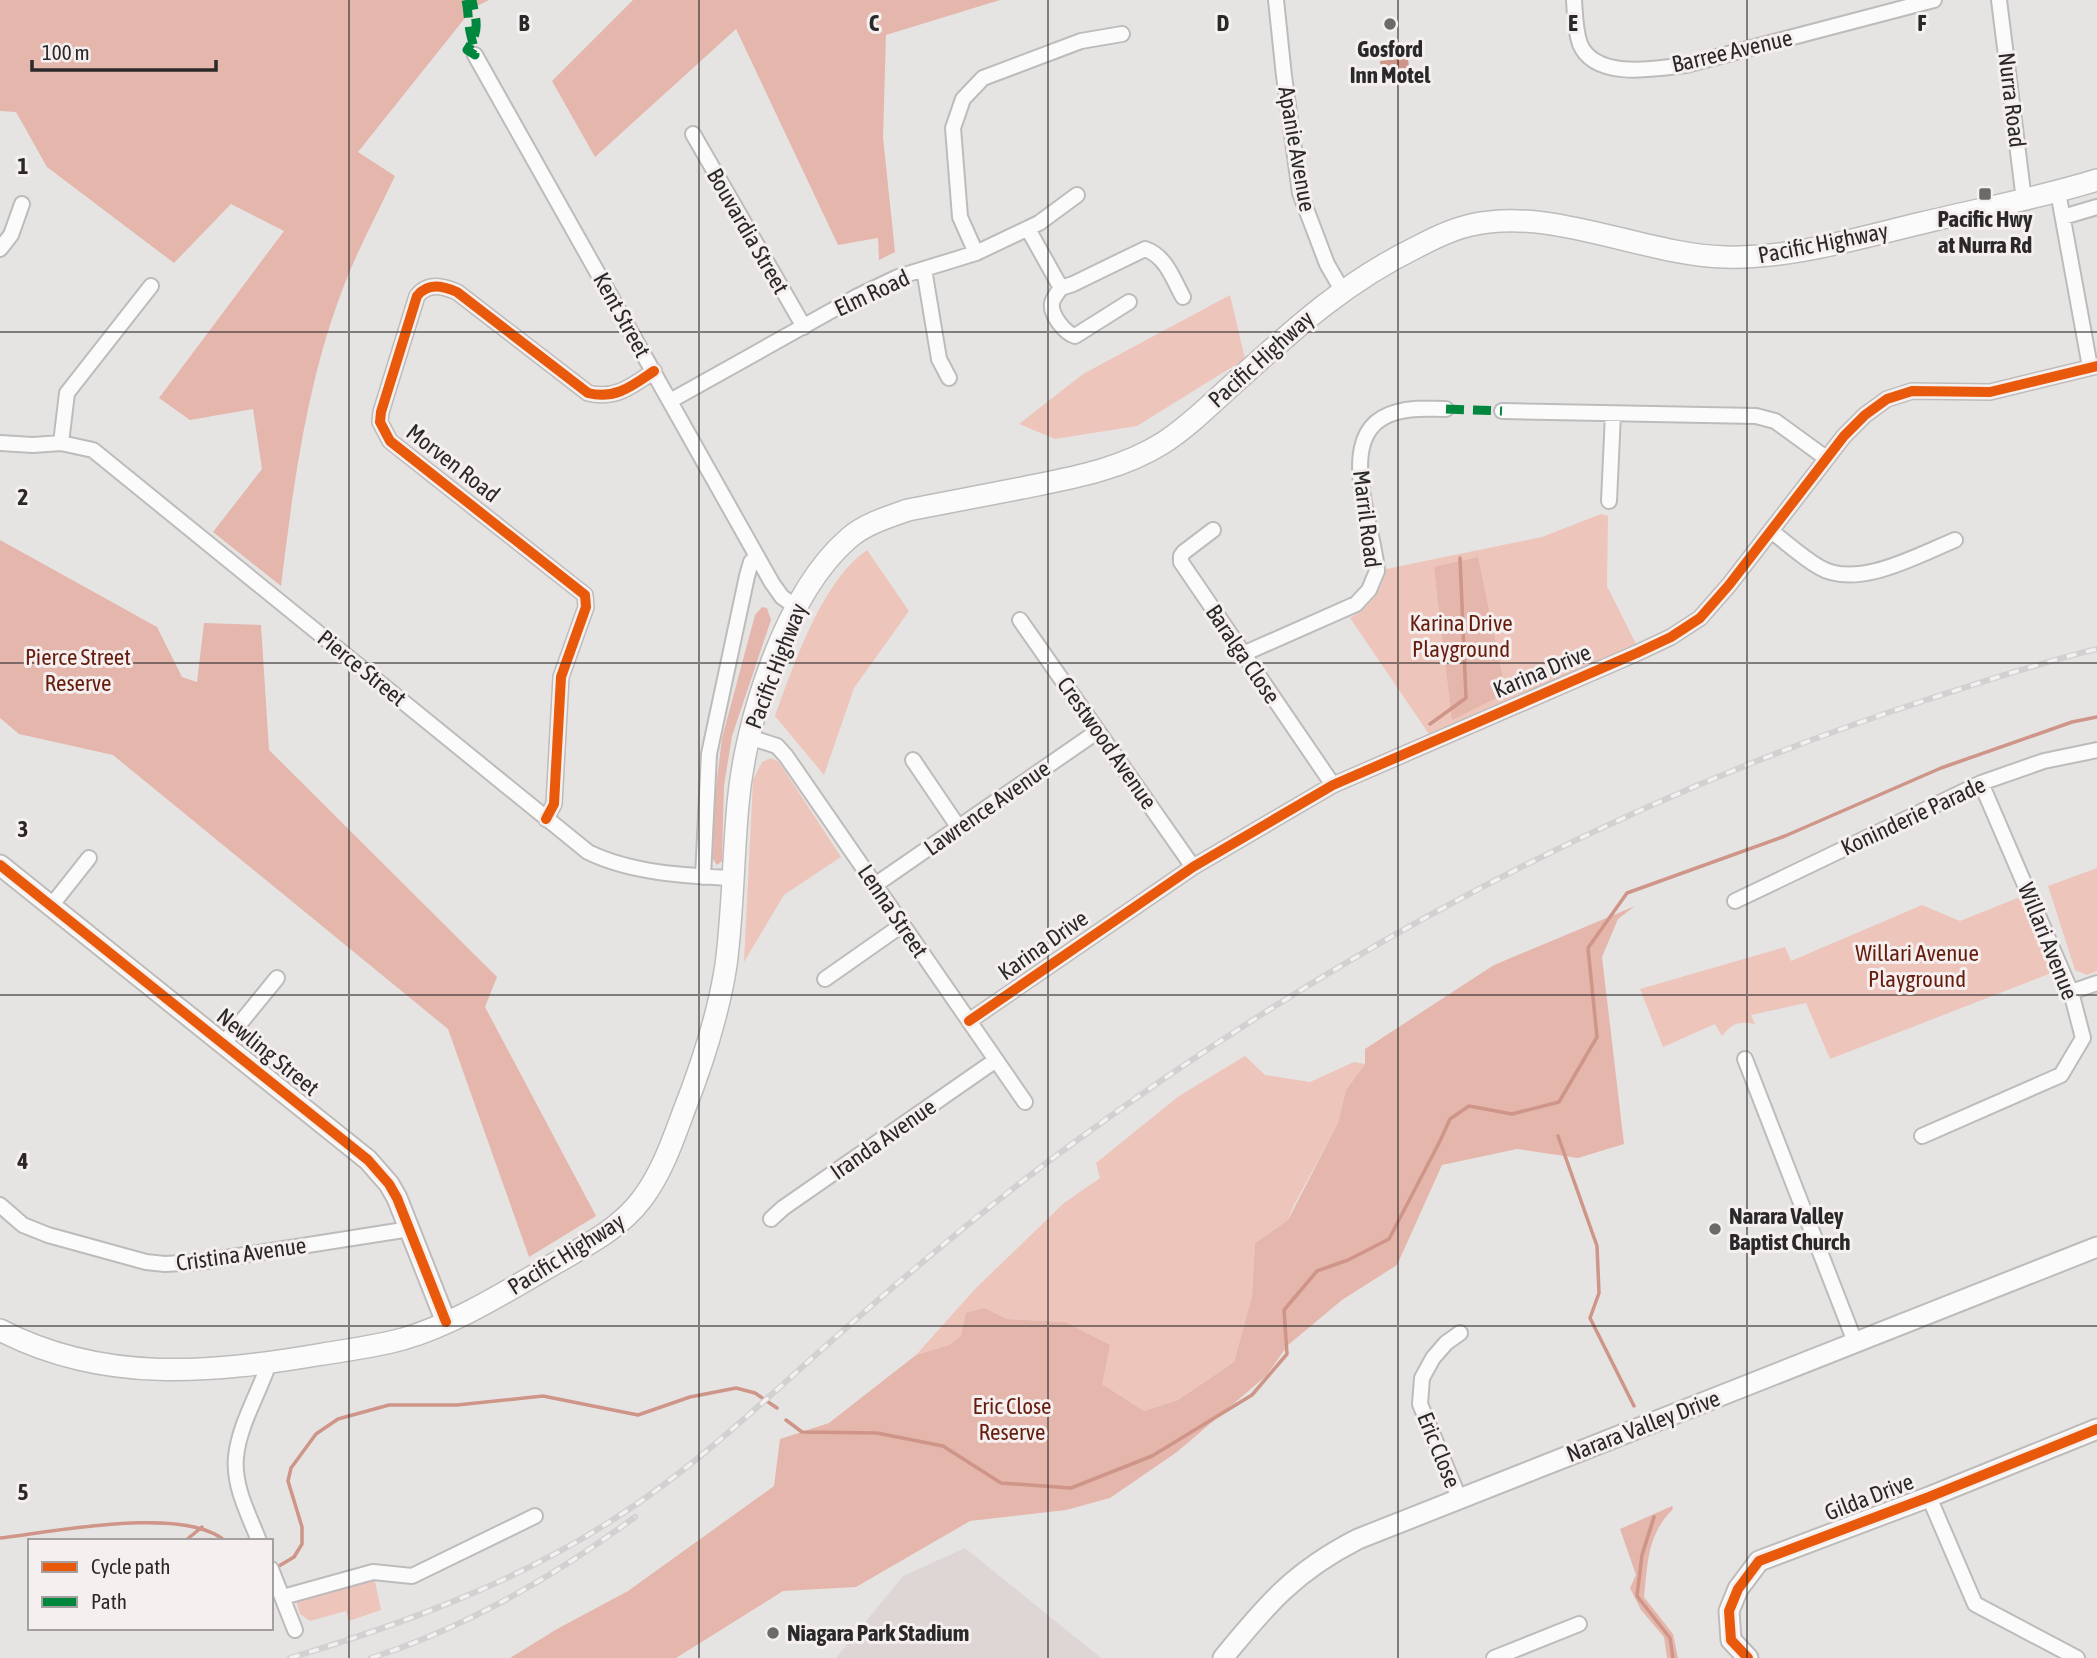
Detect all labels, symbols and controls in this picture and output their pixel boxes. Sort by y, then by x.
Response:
text: B [519,10,530,36]
text: C [869,10,880,36]
text: D [1217,10,1230,36]
text: E [1568,10,1578,36]
text: F [1917,10,1927,36]
marker: Gosford Inn Motel [1382,16,1398,32]
street label: Barree Avenue [1669,25,1795,77]
scale bar [32,28,215,72]
place label: Gosford Inn Motel [1350,36,1431,88]
text: 100 m [42,40,90,64]
street label: Nurra Road [1993,51,2031,149]
street label: Apanie Avenue [1273,84,1321,214]
text: 1 [18,153,29,179]
street label: Bouvardia Street [702,164,794,298]
marker: Pacific Hwy at Nurra Rd [1977,186,1993,202]
place label: Pacific Hwy at Nurra Rd [1937,206,2033,258]
street label: Pacific Highway [1756,218,1890,268]
street label: Elm Road [830,264,914,322]
street label: Kent Street [588,268,656,362]
street label: Pacific Highway [1203,305,1319,413]
street label: Morven Road [401,419,505,507]
street label: Marril Road [1348,469,1386,569]
text: 2 [18,484,28,510]
street label: Pacific Highway [740,600,812,732]
street label: Baralga Close [1201,600,1285,708]
park label: Karina Drive Playground [1409,610,1513,662]
street label: Pierce Street [313,625,411,711]
street label: Karina Drive [1489,639,1595,703]
park label: Pierce Street Reserve [25,644,131,696]
street label: Crestwood Avenue [1052,672,1162,814]
street label: Lawrence Avenue [919,755,1055,861]
street label: Koninderie Parade [1837,771,1989,861]
text: 3 [18,816,28,842]
street label: Lenna Street [853,860,933,962]
street label: Willari Avenue [2013,879,2083,1003]
street label: Karina Drive [993,905,1093,985]
park label: Willari Avenue Playground [1855,940,1979,992]
street label: Newling Street [212,1003,324,1101]
street label: Iranda Avenue [825,1093,941,1185]
text: 4 [17,1148,29,1174]
place label: Narara Valley Baptist Church [1729,1203,1850,1255]
street label: Pacific Highway [503,1208,629,1300]
marker: Narara Valley Baptist Church [1707,1221,1723,1237]
street label: Cristina Avenue [174,1232,308,1276]
street label: Narara Valley Drive [1563,1385,1723,1467]
park label: Eric Close Reserve [972,1393,1052,1445]
street label: Eric Close [1412,1408,1466,1492]
street label: Gilda Drive [1821,1468,1917,1526]
text: 5 [18,1479,29,1505]
legend [28,1539,273,1630]
text: Cycle path [91,1554,170,1578]
text: Path [91,1589,127,1613]
place label: Niagara Park Stadium [787,1620,969,1646]
marker: Niagara Park Stadium [765,1625,781,1641]

